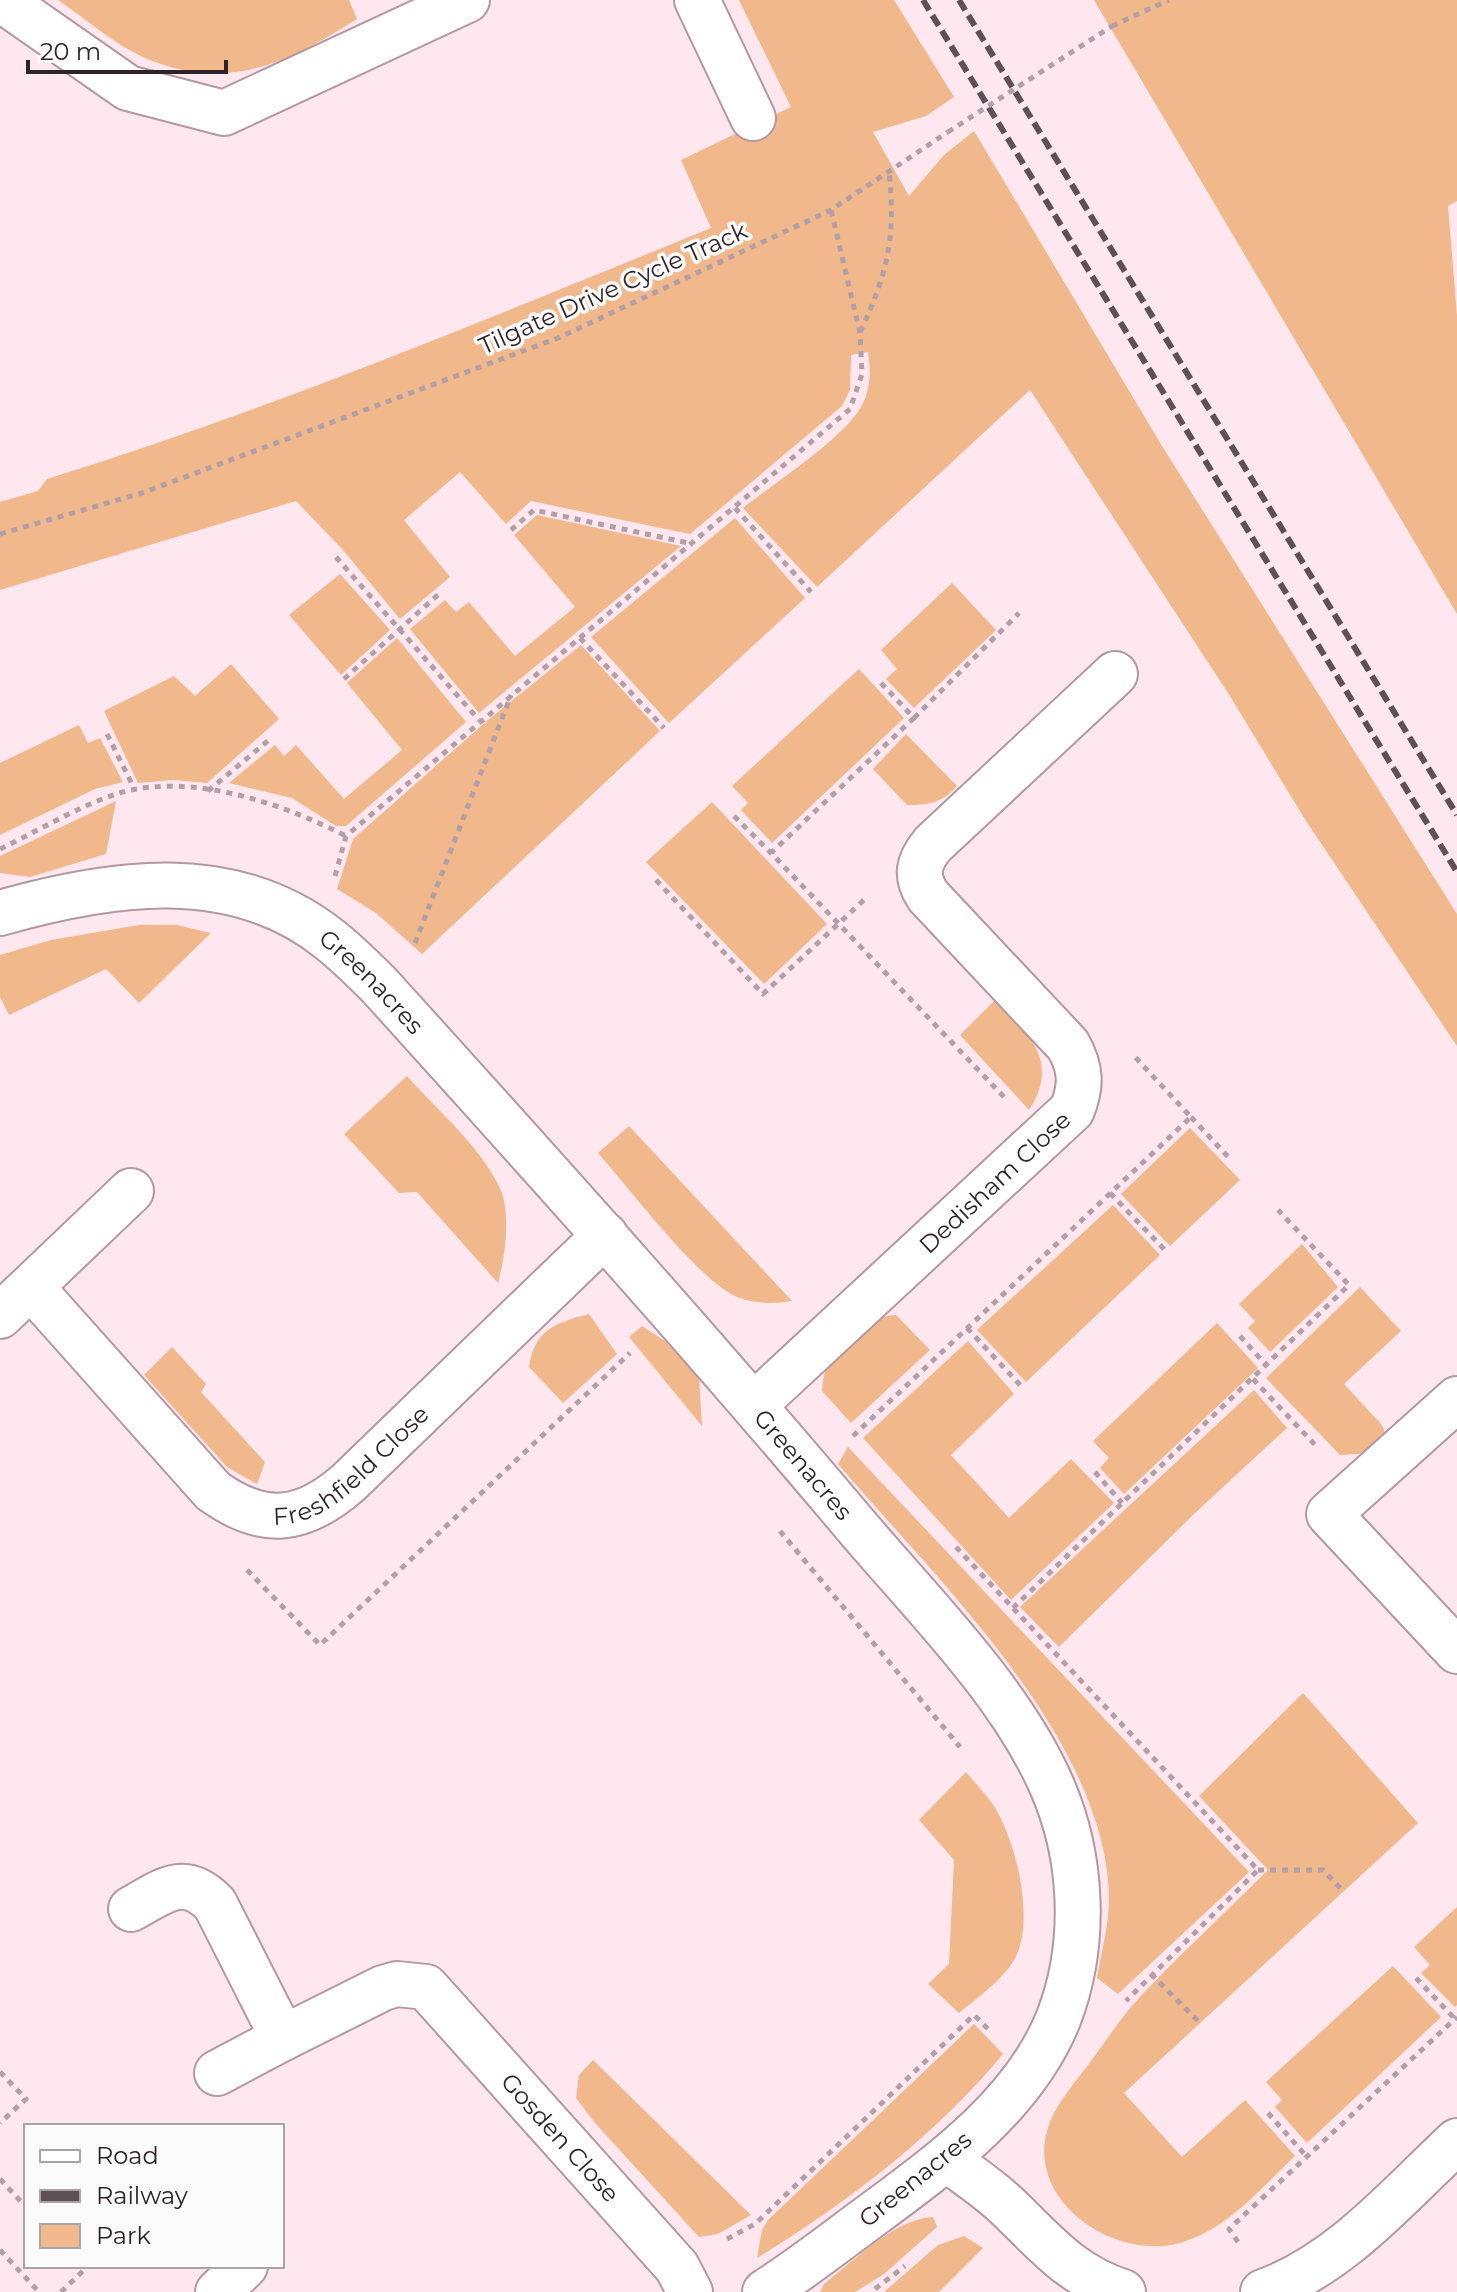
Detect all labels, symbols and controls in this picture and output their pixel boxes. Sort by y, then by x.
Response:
scale bar [28,24,226,74]
text: 20 m [40,37,101,66]
street label: Tilgate Drive Cycle Track [474,215,752,360]
street label: Greenacres [314,923,430,1040]
street label: Dedisham Close [913,1105,1076,1259]
street label: Freshfield Close [272,1399,434,1530]
street label: Greenacres [748,1403,859,1526]
street label: Gosden Close [495,2067,626,2208]
legend [24,2124,284,2268]
street label: Greenacres [853,2125,977,2233]
text: Road [96,2141,159,2170]
text: Railway [96,2181,188,2210]
text: Park [96,2221,151,2250]

